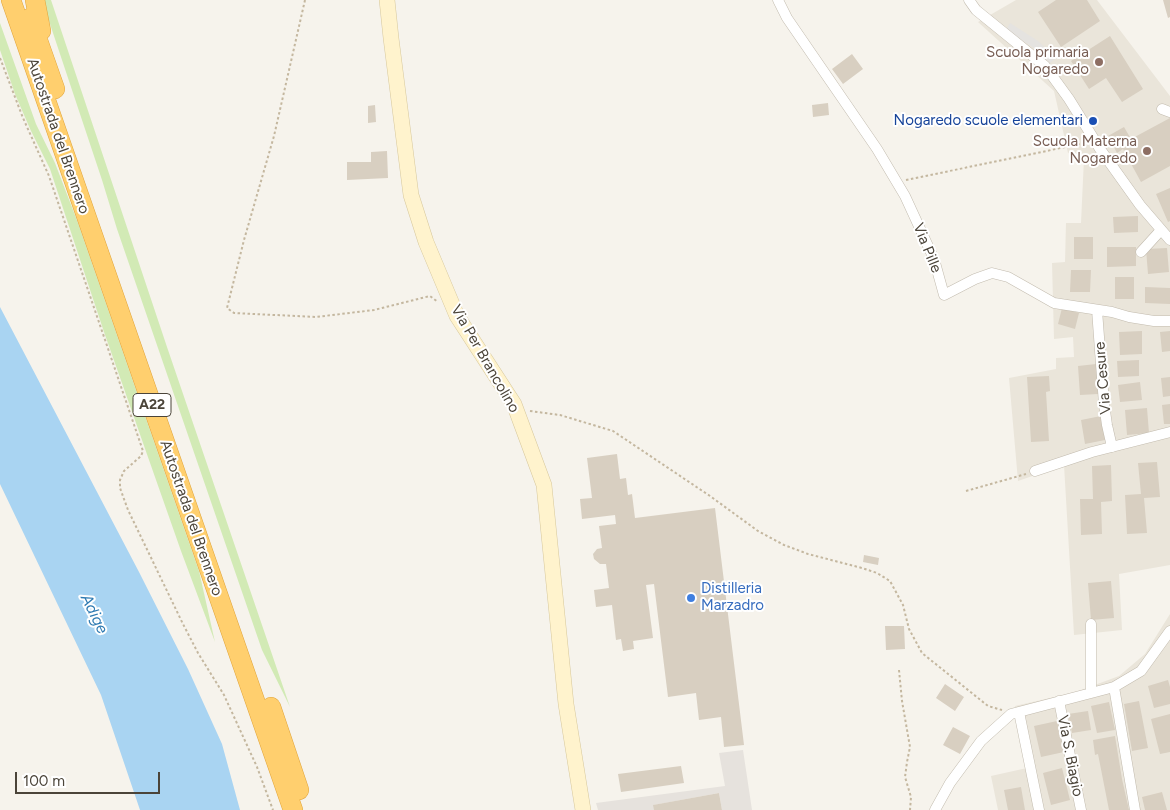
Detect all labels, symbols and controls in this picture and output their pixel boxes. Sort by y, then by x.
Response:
place label: Scuola primaria Nogaredo [986,44,1089,79]
street label: Autostrada del Brennero [23,56,93,216]
marker: Scuola primaria Nogaredo [1093,56,1105,68]
place label: Nogaredo scuole elementari [894,112,1083,130]
marker: Nogaredo scuole elementari [1087,115,1099,127]
place label: Scuola Materna Nogaredo [1033,133,1137,168]
marker: Scuola Materna Nogaredo [1141,145,1153,157]
street label: Via Pille [909,220,945,276]
street label: Via Per Brancolino [447,302,523,416]
street label: Via Cesure [1091,341,1115,415]
road number: A22 [133,394,171,416]
street label: Autostrada del Brennero [156,438,226,598]
place label: Distilleria Marzadro [701,580,764,615]
water label: Adige [76,591,112,637]
marker: Distilleria Marzadro [685,592,697,604]
street label: Via S. Biagio [1053,714,1087,798]
scale bar [18,762,162,794]
text: 100 m [23,772,65,790]

